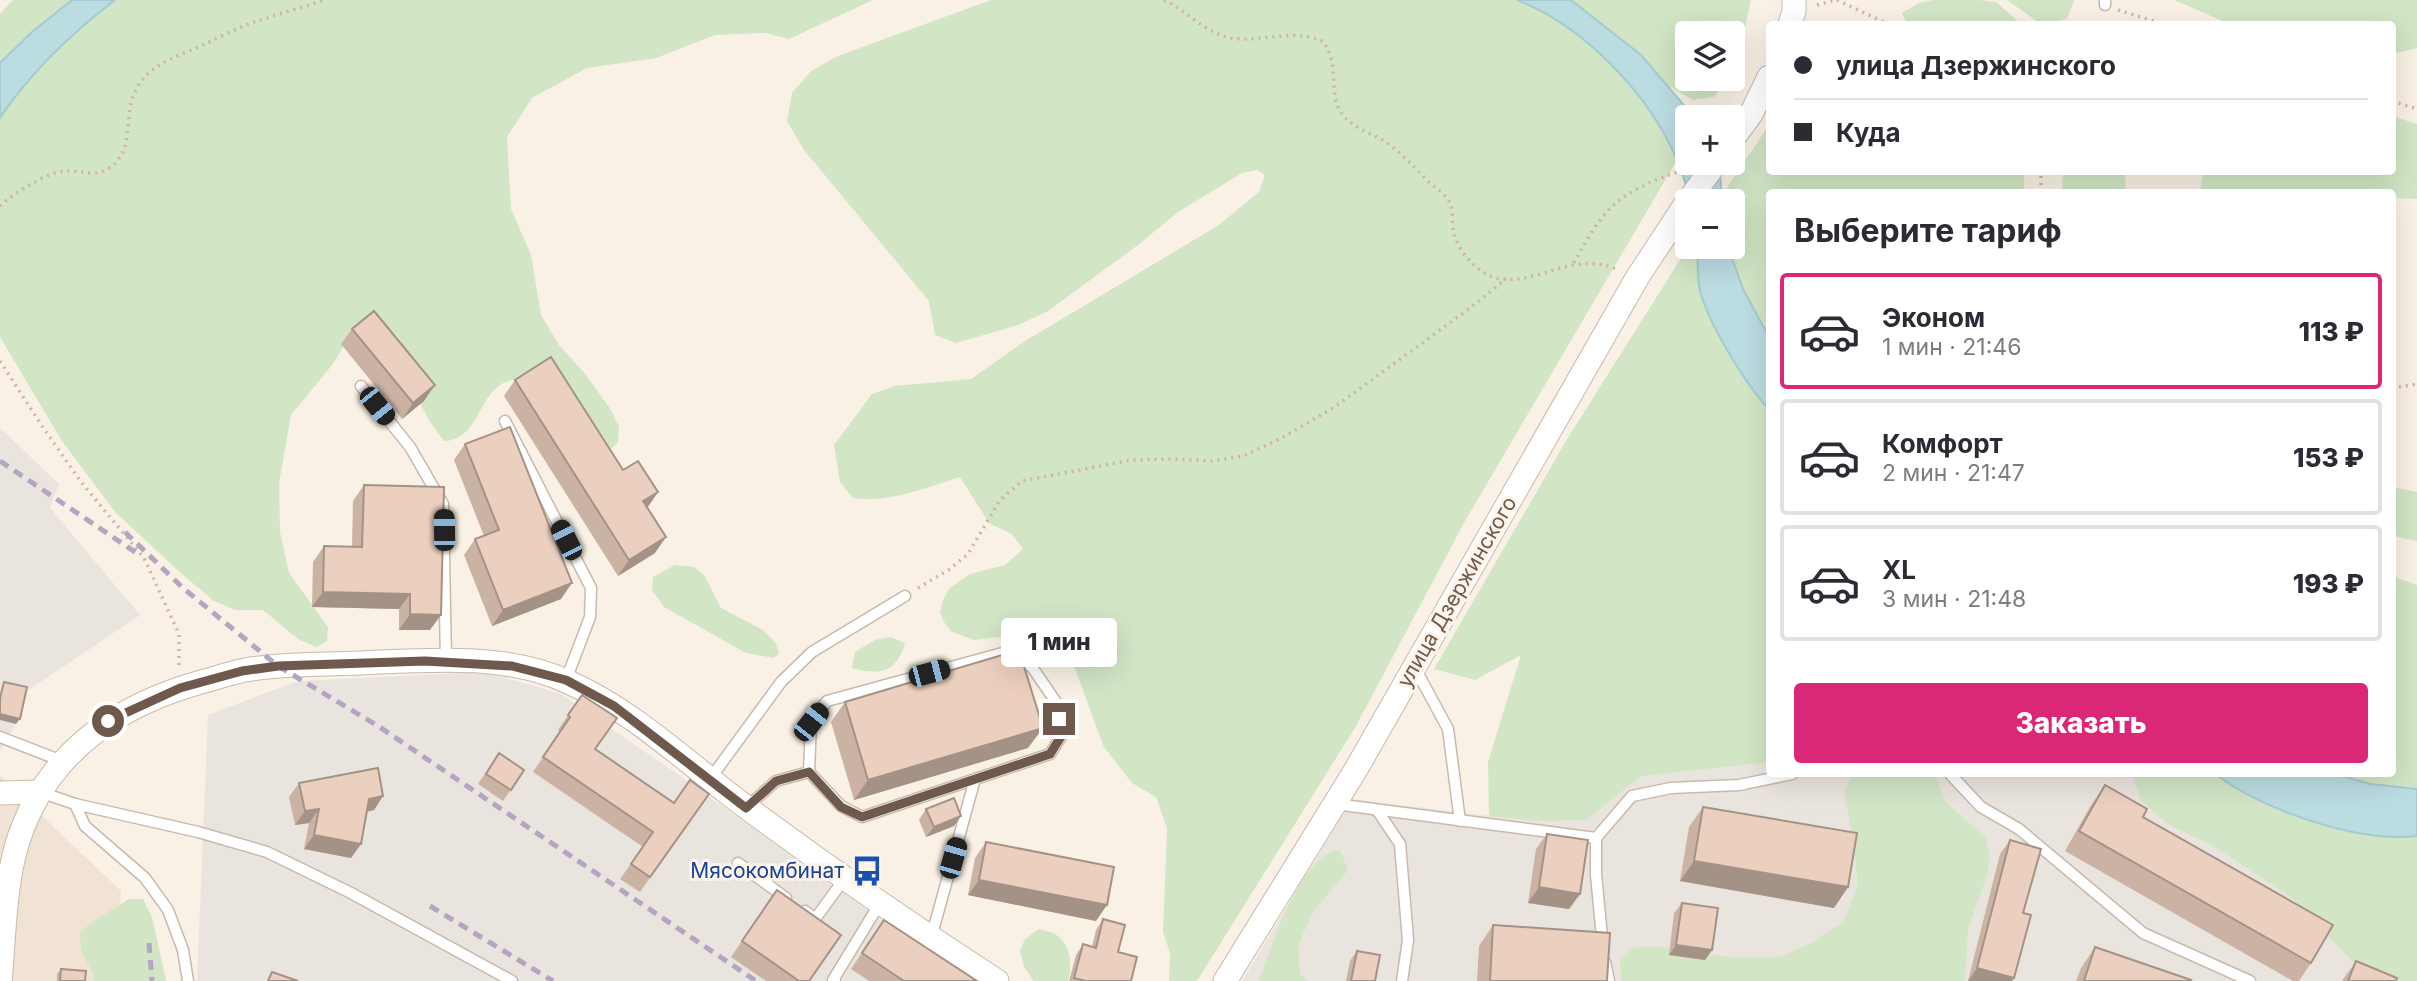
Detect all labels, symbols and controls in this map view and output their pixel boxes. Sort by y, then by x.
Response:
map controls [1675,21,1745,259]
button: layers [1675,21,1745,91]
text: улица Дзержинского [1836,50,2116,81]
button: + [1675,105,1745,175]
text: Куда [1836,117,1901,148]
button: − [1675,189,1745,259]
text: Выберите тариф [1794,211,2062,250]
icon: car [1798,300,1861,363]
text: Эконом [1882,302,1985,333]
text: 113 ₽ [2299,316,2364,347]
text: 1 мин · 21:46 [1882,333,2021,361]
car [356,383,399,429]
icon: car [1798,426,1861,489]
text: Комфорт [1882,428,2003,459]
text: 153 ₽ [2293,442,2364,473]
text: 2 мин · 21:47 [1882,459,2025,487]
street label: улица Дзержинского [1392,492,1522,692]
car [434,509,455,551]
car [548,517,585,563]
icon: car [1798,552,1861,615]
text: XL [1882,554,1916,585]
text: 193 ₽ [2293,568,2364,599]
text: 3 мин · 21:48 [1882,585,2026,613]
callout: 1 мин [1001,618,1117,666]
text: 1 мин [1027,628,1091,656]
car [906,657,953,689]
button: Заказать [1794,683,2368,763]
car [790,699,833,745]
route end [1043,703,1075,735]
route start [92,705,124,737]
car [938,835,969,881]
bus stop icon: Мясокомбинат [850,854,884,888]
place label: Мясокомбинат [690,858,844,883]

